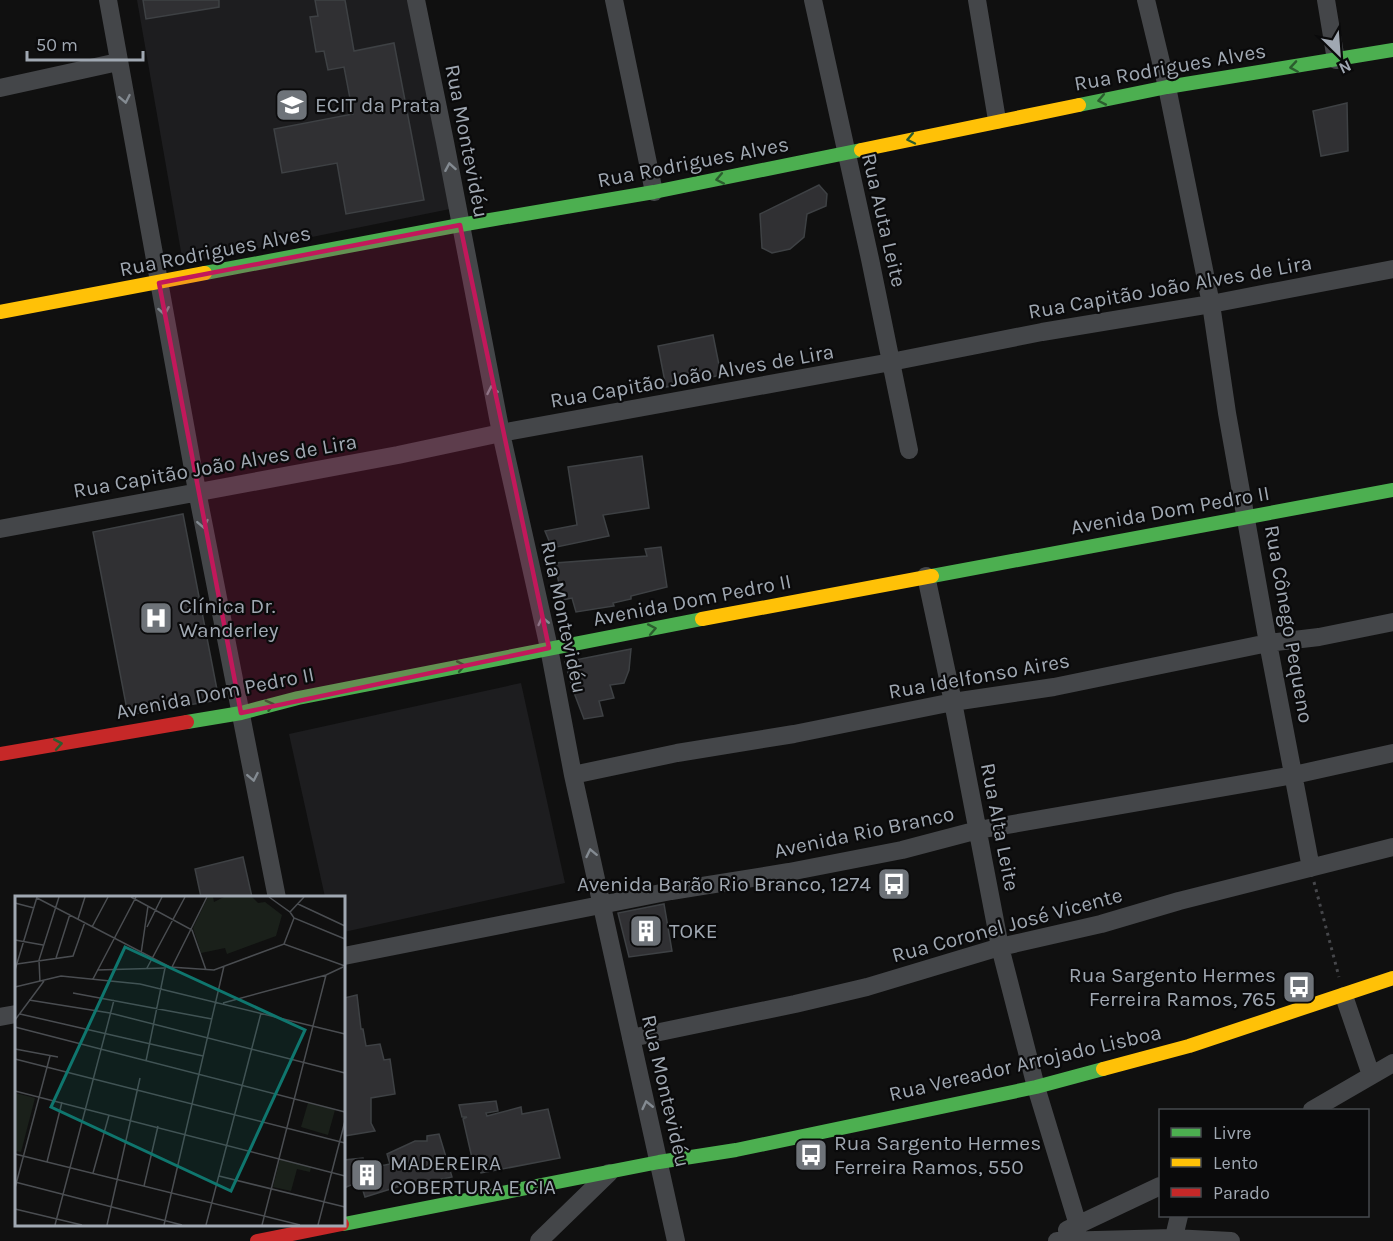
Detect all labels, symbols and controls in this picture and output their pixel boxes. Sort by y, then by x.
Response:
scale bar [27,24,142,62]
north arrow [1309,24,1369,84]
text: 50 m [36,34,78,56]
street label: Rua Rodrigues Alves [1072,38,1268,96]
text: N [1336,56,1354,78]
one-way arrow [1289,60,1299,72]
street label: Rua Montevidéu [440,62,494,220]
school or university icon: ECIT da Prata [274,87,310,123]
place label: ECIT da Prata [315,93,440,117]
one-way arrow [1097,93,1107,106]
one-way arrow [118,94,131,104]
street label: Rua Rodrigues Alves [595,132,791,192]
one-way arrow [906,132,916,145]
street label: Rua Auta Leite [857,151,911,289]
one-way arrow [444,162,457,172]
one-way arrow [715,172,725,185]
street label: Rua Rodrigues Alves [117,221,313,281]
street label: Rua Capitão João Alves de Lira [1026,250,1314,324]
one-way arrow [158,307,170,316]
street label: Rua Capitão João Alves de Lira [548,339,836,413]
one-way arrow [486,385,499,395]
street label: Rua Capitão João Alves de Lira [71,429,359,503]
street label: Avenida Dom Pedro II [1069,481,1271,539]
one-way arrow [196,519,209,529]
street label: Rua Cônego Pequeno [1260,523,1318,725]
street label: Rua Montevidéu [536,538,592,696]
street label: Avenida Dom Pedro II [591,569,793,631]
place label: Clínica Dr. Wanderley [179,594,279,642]
hospital icon: Clínica Dr. Wanderley [138,600,174,636]
one-way arrow [537,616,550,626]
one-way arrow [647,623,657,636]
street label: Rua Idelfonso Aires [886,648,1072,704]
one-way arrow [456,660,466,673]
street label: Avenida Dom Pedro II [114,662,316,724]
one-way arrow [264,700,275,712]
one-way arrow [53,739,62,751]
street label: Rua Alta Leite [976,761,1024,893]
one-way arrow [246,772,259,782]
street label: Avenida Rio Branco [772,801,956,863]
one-way arrow [585,848,598,858]
bus stop icon: Avenida Barão Rio Branco, 1274 [876,866,912,902]
place label: Avenida Barão Rio Branco, 1274 [577,872,871,896]
street label: Rua Coronel José Vicente [889,883,1125,967]
inset map [15,896,345,1226]
building icon: TOKE [628,913,664,949]
place label: TOKE [669,919,718,943]
place label: Rua Sargento Hermes Ferreira Ramos, 765 [1069,963,1276,1011]
bus stop icon: Rua Sargento Hermes Ferreira Ramos, 765 [1281,969,1317,1005]
street label: Rua Montevidéu [637,1013,695,1169]
street label: Rua Vereador Arrojado Lisboa [886,1020,1164,1106]
one-way arrow [641,1100,654,1110]
legend [1159,1109,1369,1217]
text: Livre [1213,1122,1252,1144]
place label: Rua Sargento Hermes Ferreira Ramos, 550 [834,1131,1041,1179]
bus stop icon: Rua Sargento Hermes Ferreira Ramos, 550 [793,1137,829,1173]
place label: MADEREIRA COBERTURA E CIA [390,1151,556,1199]
text: Lento [1213,1152,1258,1174]
building icon: MADEREIRA COBERTURA E CIA [349,1157,385,1193]
text: Parado [1213,1182,1270,1204]

